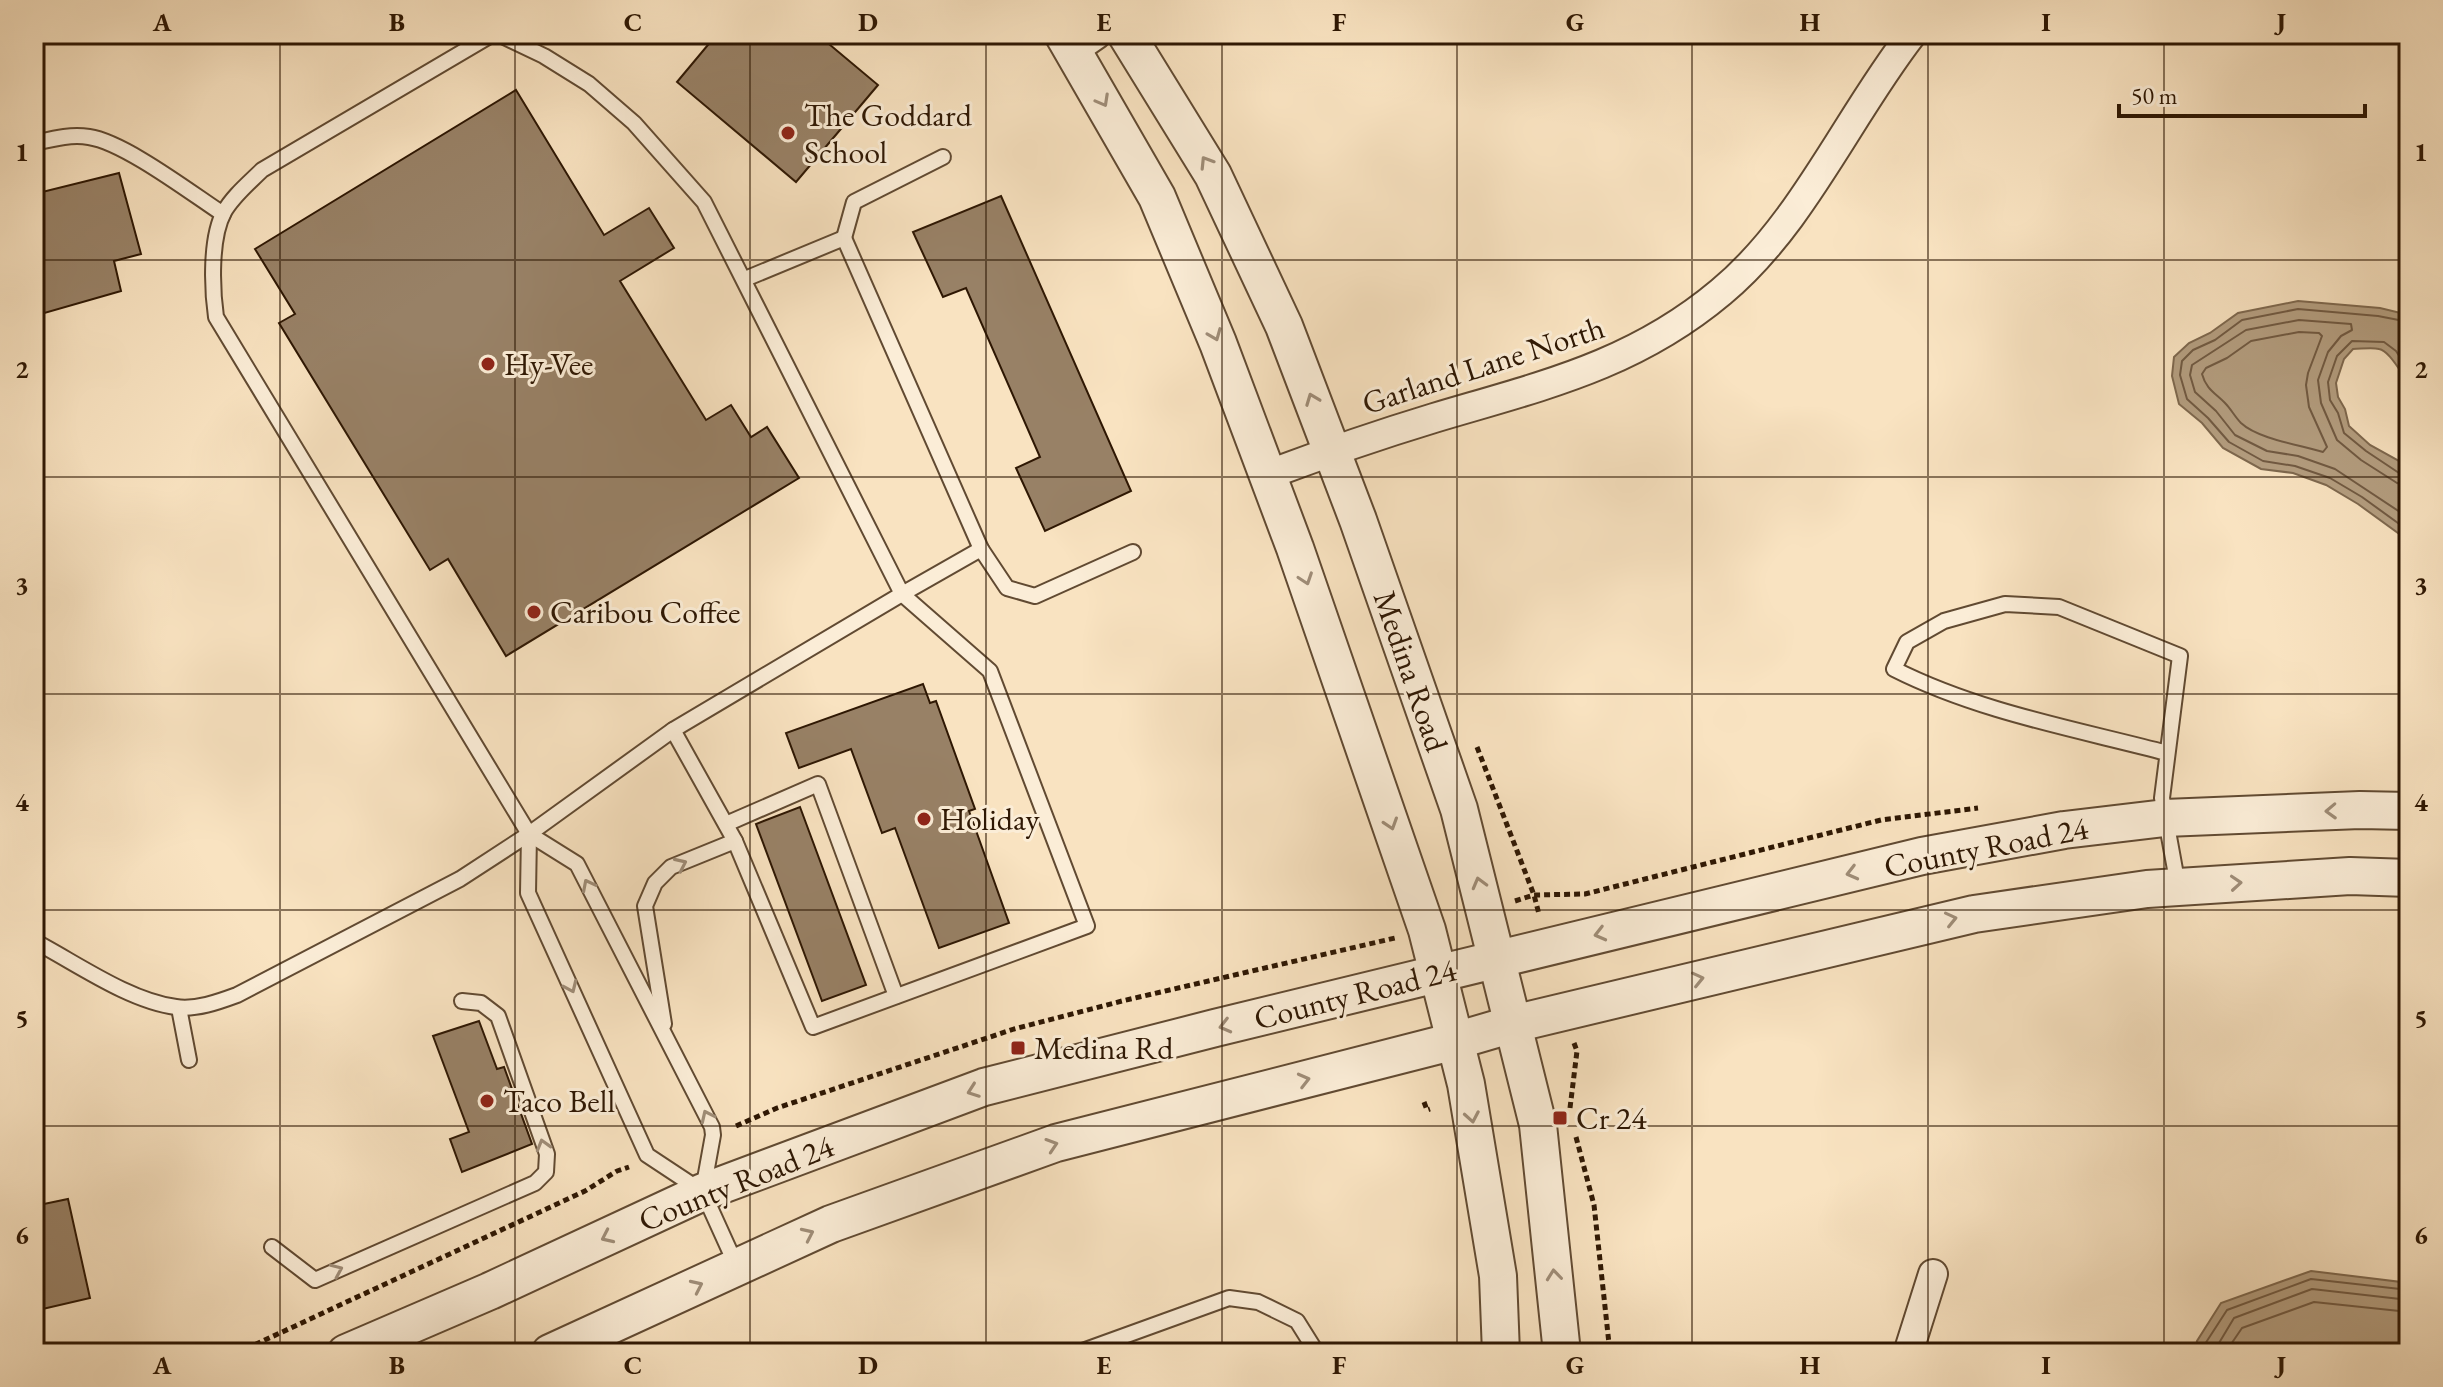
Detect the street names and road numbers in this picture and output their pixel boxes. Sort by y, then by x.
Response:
street label: Garland Lane North [1357,306,1609,424]
street label: Medina Road [1364,585,1458,758]
street label: County Road 24 [1880,807,2092,887]
street label: County Road 24 [1250,948,1461,1039]
street label: County Road 24 [632,1125,840,1241]

